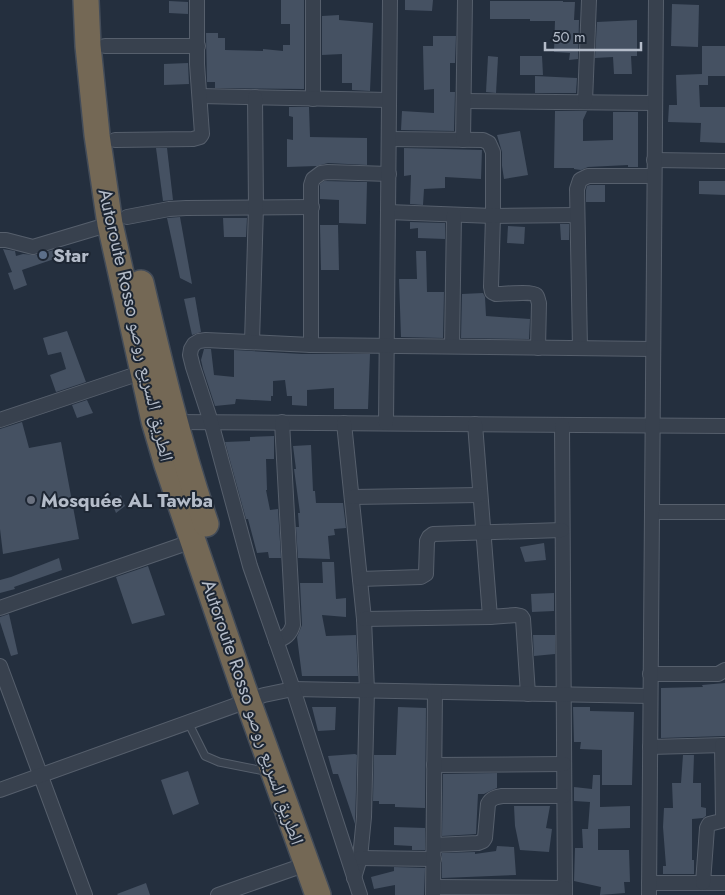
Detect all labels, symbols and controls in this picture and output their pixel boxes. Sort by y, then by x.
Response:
scale bar [545,20,641,52]
text: 50 m [552,26,586,48]
street label: Autoroute Rosso الطريق السريع روصو [91,186,181,464]
place label: Star [53,242,89,269]
marker: Star [37,249,49,261]
place label: Mosquée AL Tawba [41,487,213,514]
marker: Mosquée AL Tawba [25,494,37,506]
street label: Autoroute Rosso الطريق السريع روصو [195,576,311,848]

